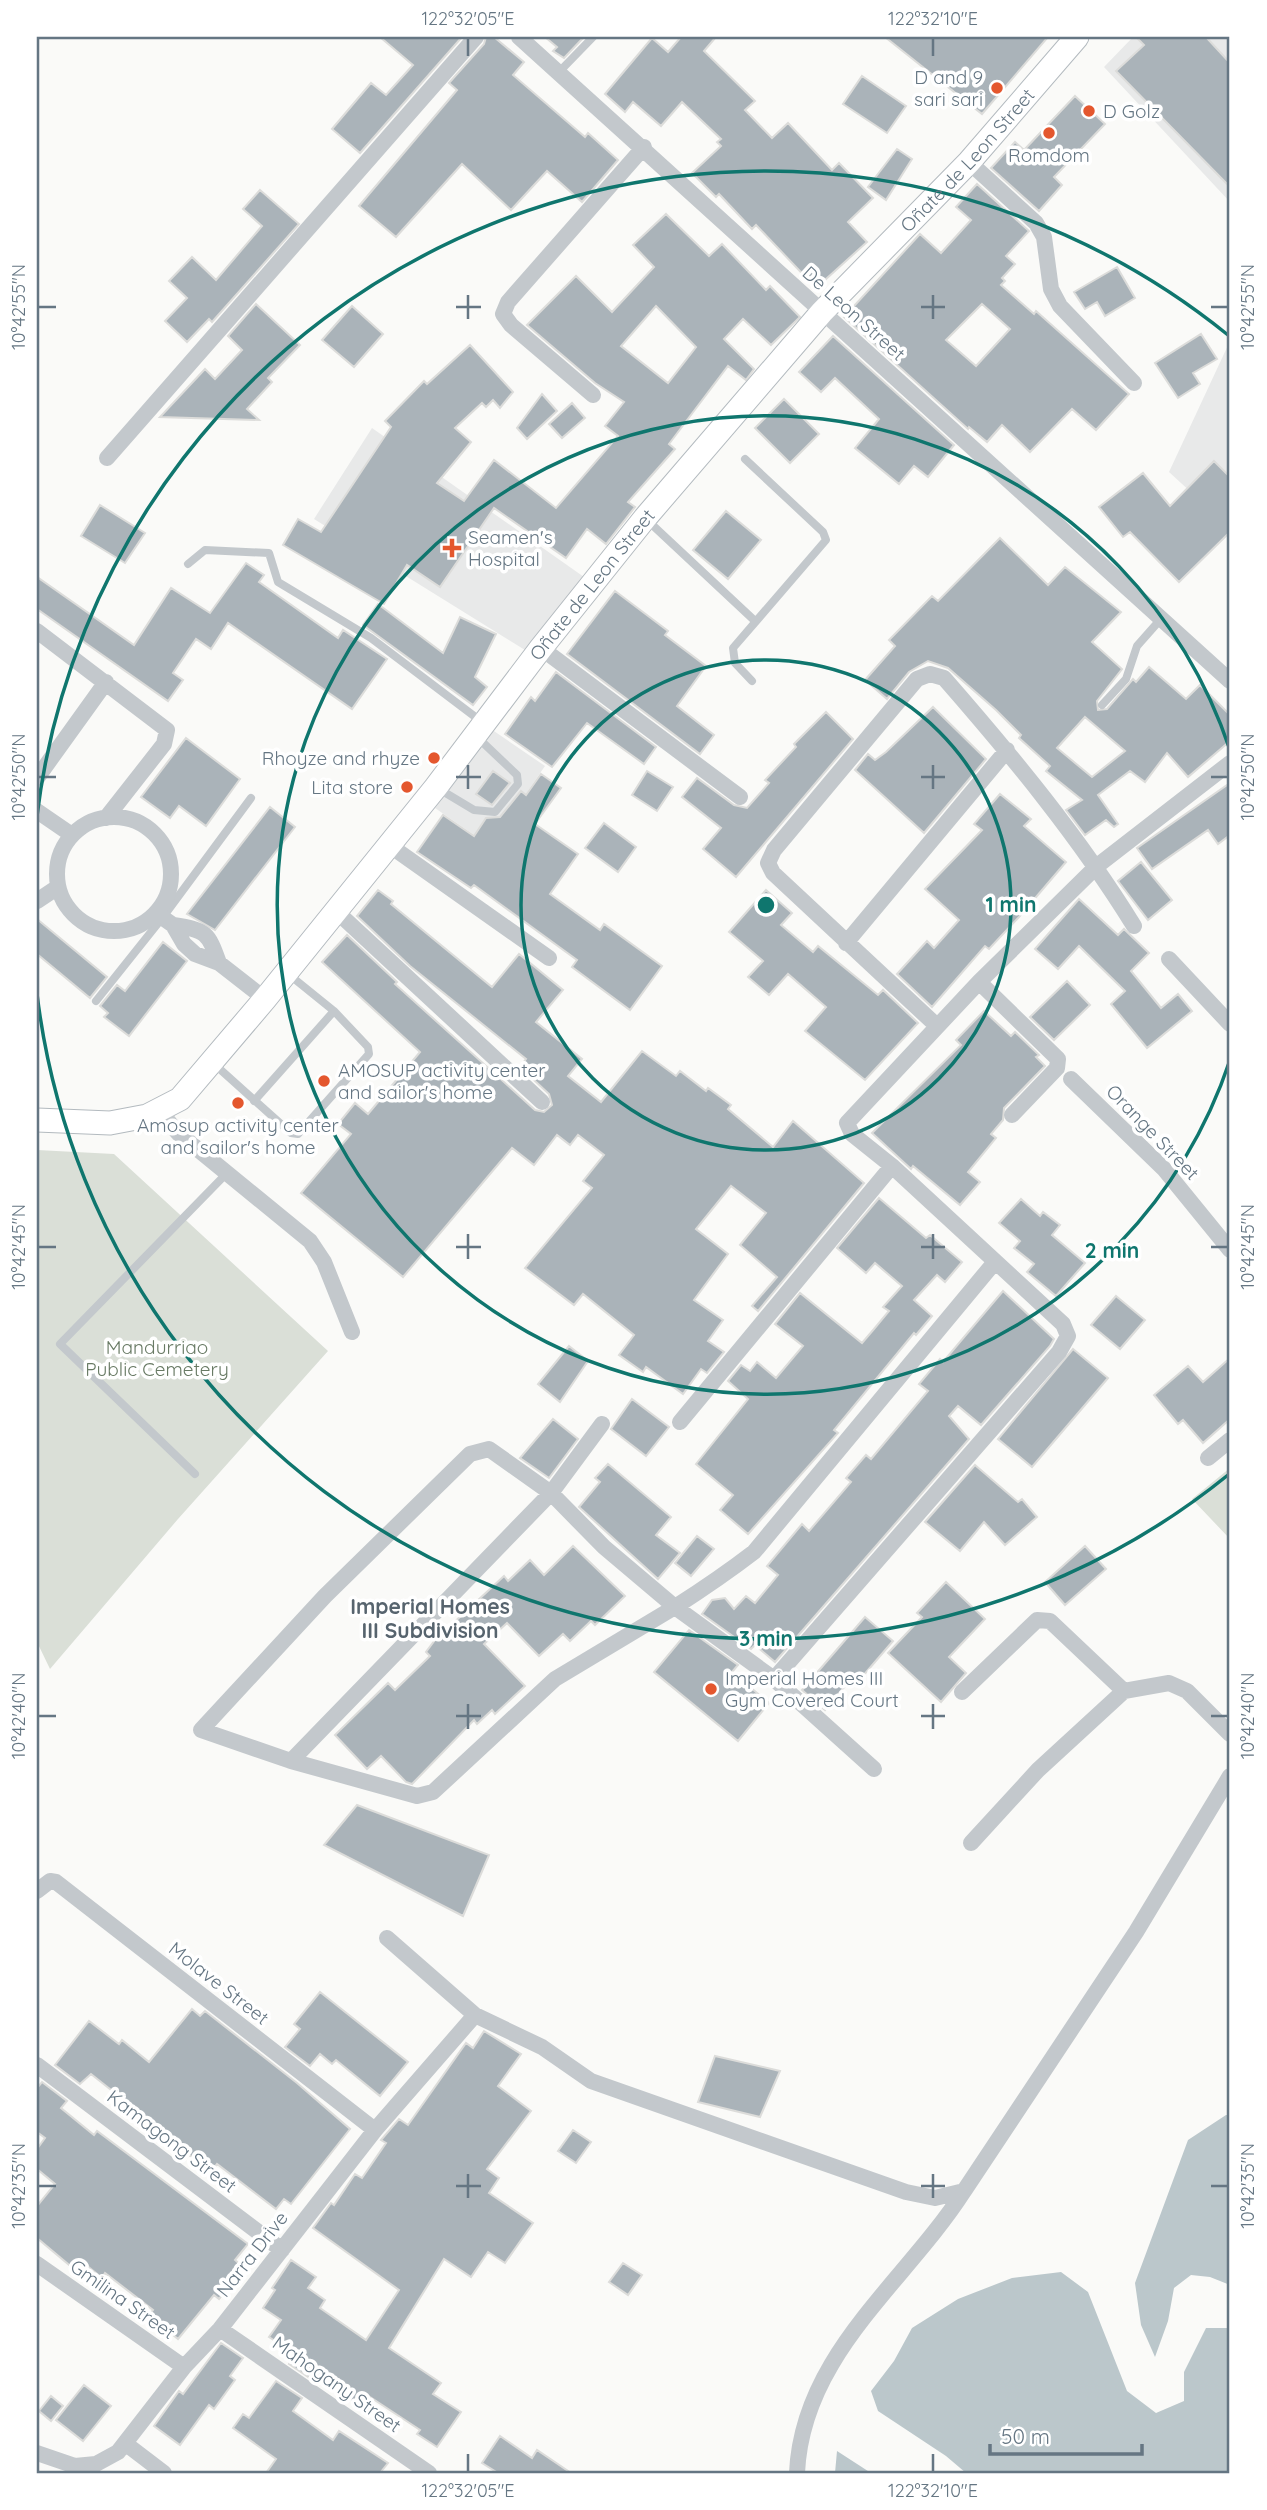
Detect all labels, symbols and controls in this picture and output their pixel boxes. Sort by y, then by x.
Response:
text: 122°32'05"E [421,7,515,30]
text: 122°32'10"E [888,7,978,30]
place label: D and 9 sari sari [914,65,983,111]
marker: D and 9 sari sari [989,80,1005,96]
street label: Oñate de Leon Street [895,83,1039,237]
place label: D Golz [1103,99,1160,123]
marker: D Golz [1081,103,1097,119]
marker: Romdom [1041,125,1057,141]
place label: Romdom [1008,143,1090,167]
street label: De Leon Street [798,261,910,365]
text: 10°42'55"N [7,264,30,350]
text: 10°42'55"N [1236,264,1259,350]
street label: Oñate de Leon Street [524,504,660,665]
place label: Seamen's Hospital [468,525,553,571]
marker: Seamen's Hospital [442,538,462,558]
text: 10°42'50"N [7,734,30,820]
text: 10°42'50"N [1236,734,1259,820]
place label: Rhoyze and rhyze [262,746,420,770]
marker: Rhoyze and rhyze [426,750,442,766]
place label: Lita store [311,775,393,799]
marker: Lita store [399,779,415,795]
text: 1 min [986,891,1036,917]
centre of rings [754,893,778,917]
place label: AMOSUP activity center and sailor's home [338,1058,546,1104]
marker: AMOSUP activity center and sailor's home [316,1073,332,1089]
street label: Orange Street [1101,1079,1205,1185]
marker: Amosup activity center and sailor's home [230,1095,246,1111]
place label: Amosup activity center and sailor's home [137,1113,340,1159]
text: 10°42'45"N [7,1204,30,1290]
text: 10°42'45"N [1236,1204,1259,1290]
text: 2 min [1085,1237,1139,1263]
park label: Mandurriao Public Cemetery [85,1335,229,1381]
district label: Imperial Homes III Subdivision [350,1593,510,1643]
text: 3 min [739,1625,793,1651]
place label: Imperial Homes III Gym Covered Court [725,1666,899,1712]
text: 10°42'40"N [7,1673,30,1759]
text: 10°42'40"N [1236,1673,1259,1759]
marker: Imperial Homes III Gym Covered Court [703,1681,719,1697]
street label: Molave Street [164,1936,274,2030]
street label: Kamagong Street [102,2084,242,2198]
text: 10°42'35"N [7,2143,30,2229]
text: 10°42'35"N [1236,2143,1259,2229]
street label: Narra Drive [211,2206,293,2302]
street label: Gmilina Street [66,2254,180,2344]
street label: Mahogany Street [268,2331,406,2437]
scale bar [990,2412,1143,2456]
text: 50 m [1001,2423,1050,2449]
text: 122°32'05"E [421,2479,515,2502]
text: 122°32'10"E [888,2479,978,2502]

